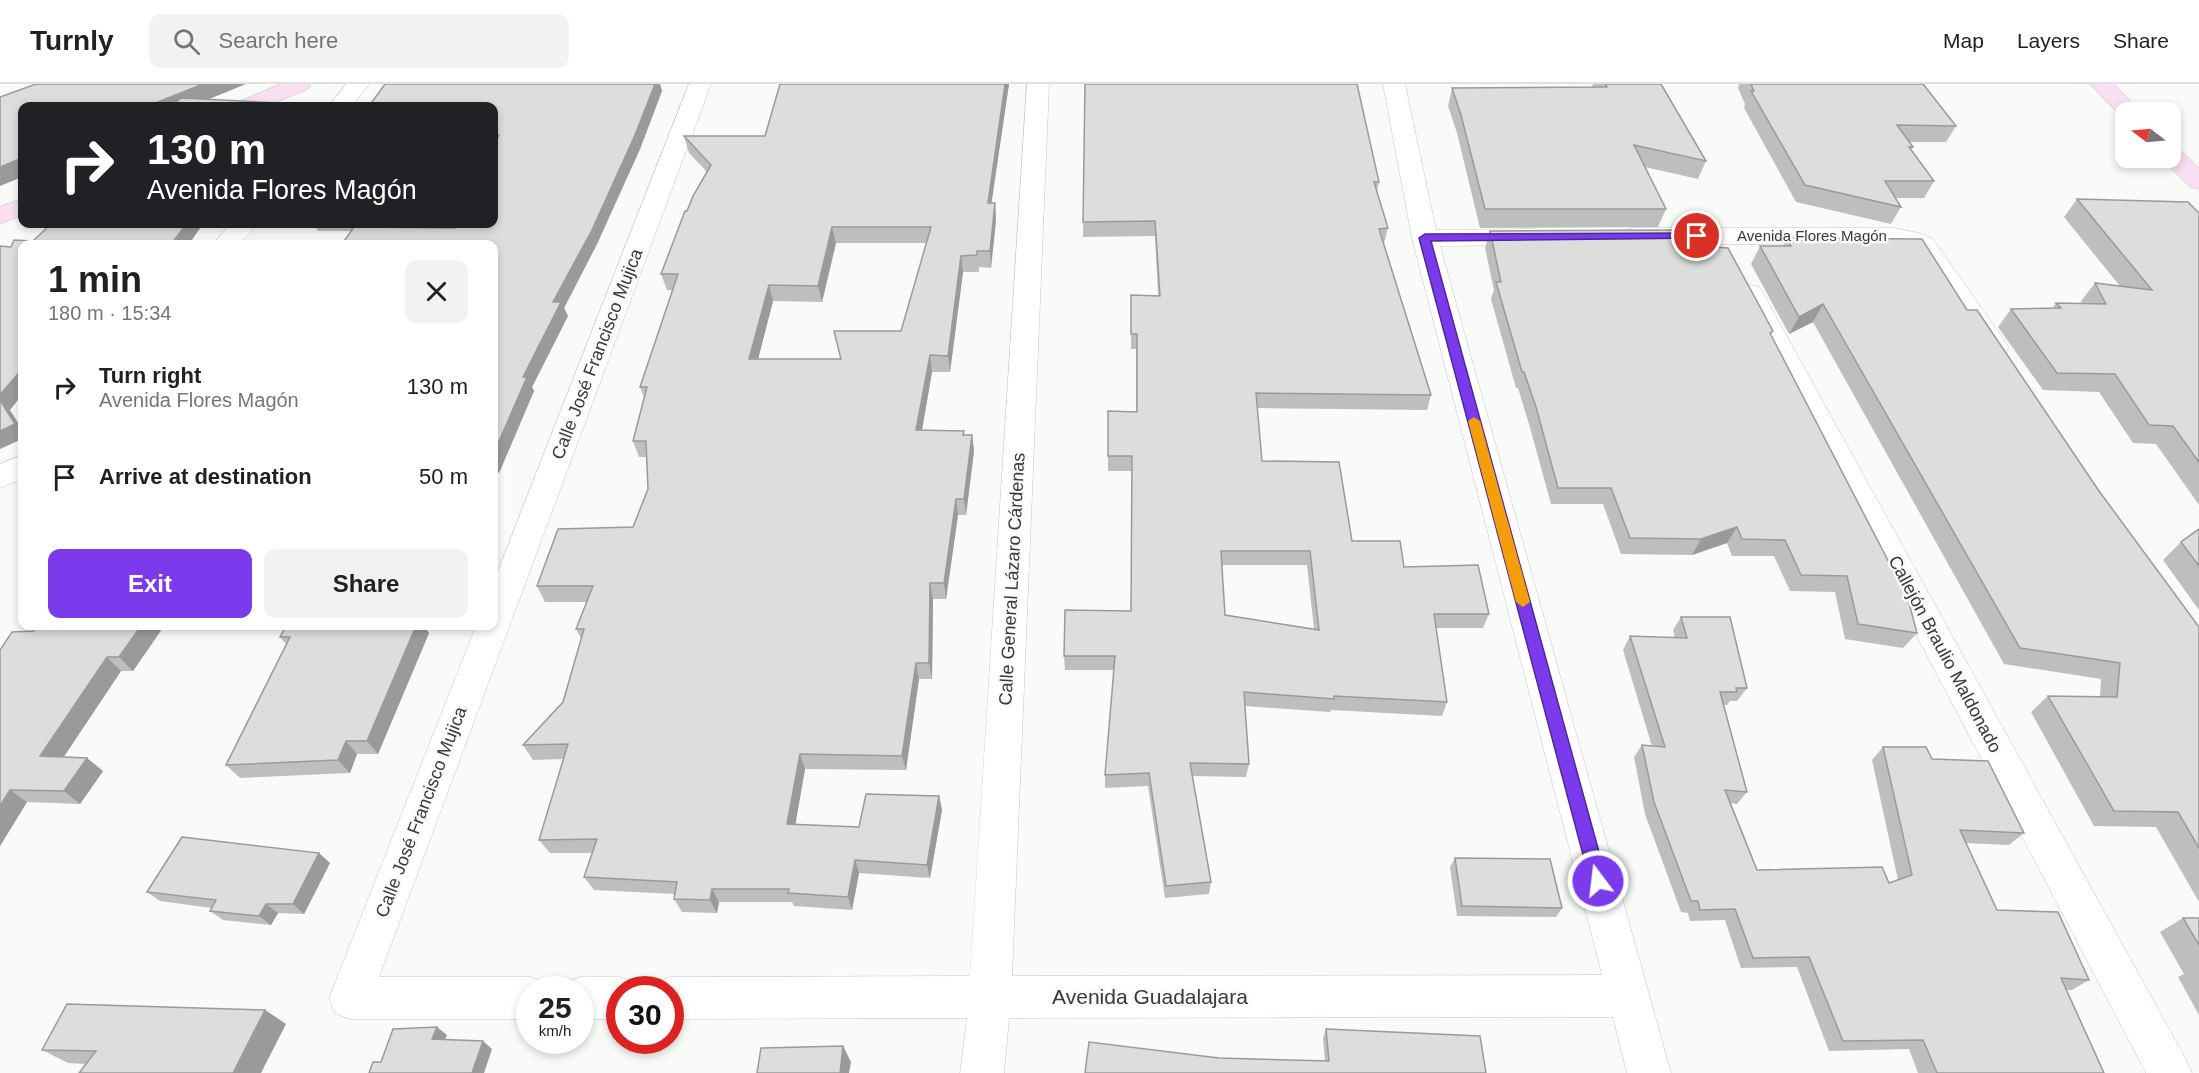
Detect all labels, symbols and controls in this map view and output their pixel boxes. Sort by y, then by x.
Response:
search box [149,14,569,68]
text: Turnly [30,25,113,56]
icon: search [170,25,203,58]
text: Search here [218,28,338,53]
text: Map [1943,29,1984,52]
text: Layers [2017,29,2080,52]
text: Share [2113,29,2169,52]
north arrow [2115,102,2181,168]
map controls [2115,102,2181,168]
icon: right [48,126,126,204]
text: 130 m [147,126,266,173]
text: Avenida Flores Magón [147,175,417,205]
pin [1671,210,1722,261]
icon: arrive [1680,219,1713,252]
street label: Avenida Flores Magón [1737,227,1887,244]
street label: Calle José Francisco Mujica [548,245,647,462]
text: 1 min [48,259,142,300]
button: close [405,260,468,323]
text: 180 m · 15:34 [48,302,171,324]
text: Turn right [99,363,201,388]
icon: right [48,371,81,404]
text: 130 m [407,374,468,399]
text: Avenida Flores Magón [99,389,299,411]
street label: Calle General Lázaro Cárdenas [995,452,1029,706]
icon: arrive [48,461,81,494]
text: Arrive at destination [99,464,312,489]
text: 50 m [419,464,468,489]
button: Exit [48,549,252,618]
button: Share [264,549,468,618]
street label: Callejón Braulio Maldonado [1884,552,2006,756]
street label: Calle José Francisco Mujica [372,703,471,920]
position arrow [1566,849,1630,913]
speed limit sign: 30 [606,976,684,1054]
street label: Avenida Guadalajara [1052,985,1248,1008]
text: 25 [538,991,572,1024]
text: km/h [539,1022,571,1039]

